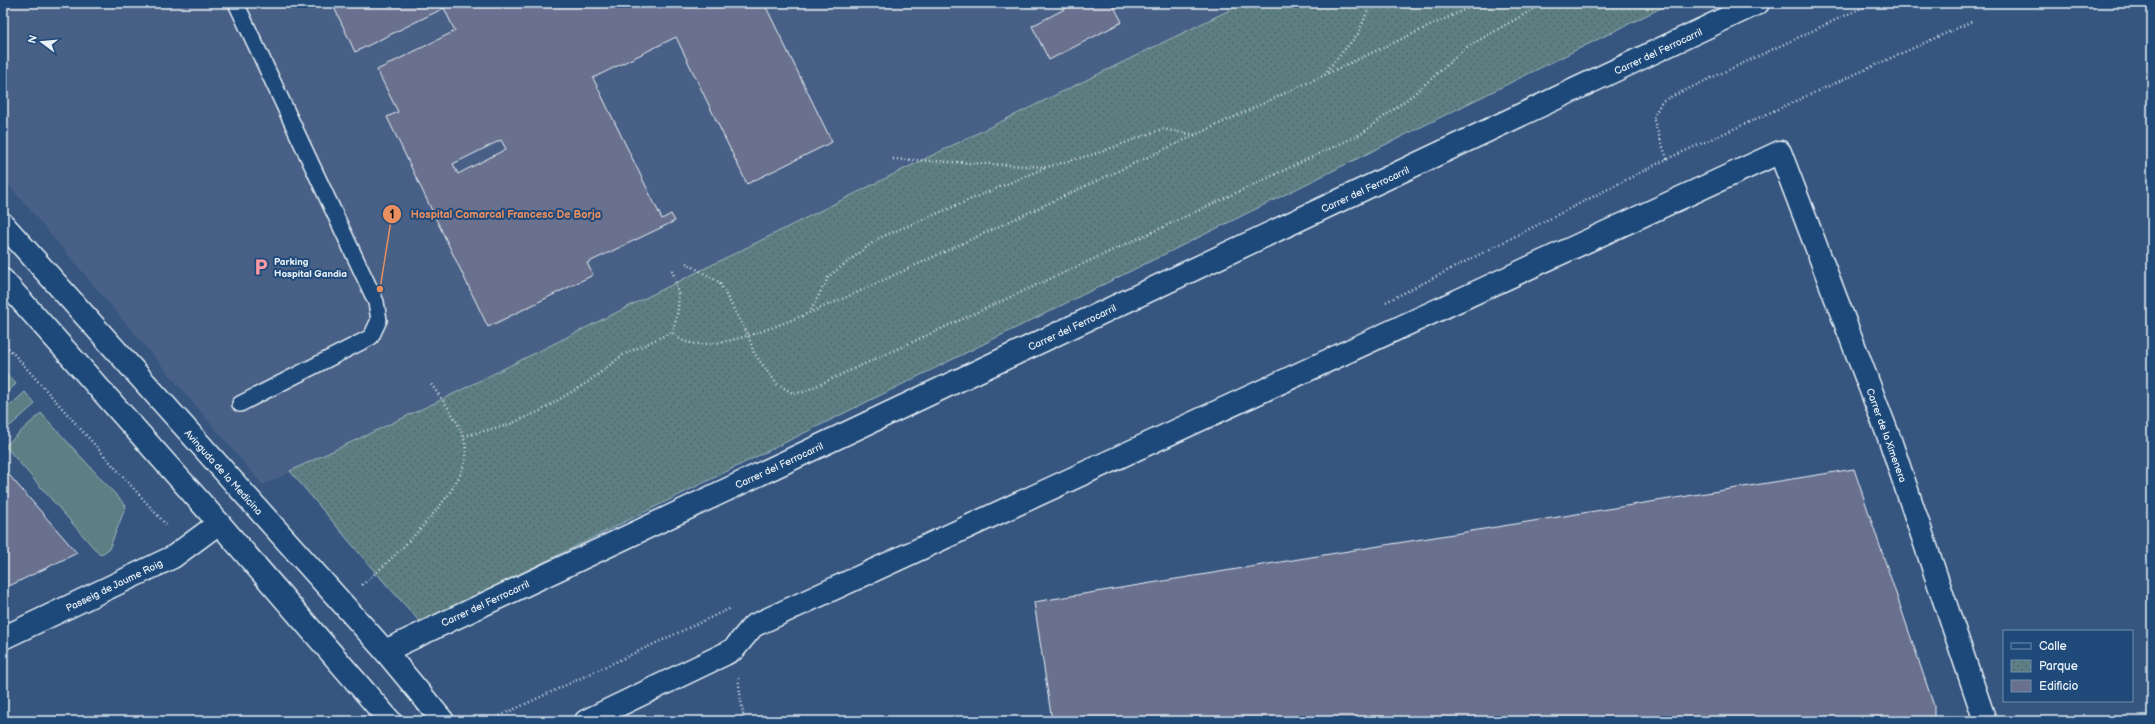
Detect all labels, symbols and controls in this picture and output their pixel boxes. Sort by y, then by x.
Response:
north arrow [22,22,62,62]
street label: Carrer del Ferrocarril [1613,26,1704,78]
text: N [25,34,40,45]
street label: Carrer del Ferrocarril [1320,164,1411,216]
callout: Hospital Comarcal Francesc De Borja [382,203,609,226]
text: 1 [389,207,395,222]
text: Hospital Comarcal Francesc De Borja [411,208,601,221]
place label: Parking Hospital Gandia [274,256,347,280]
parking icon: Parking Hospital Gandia [251,257,271,277]
street label: Carrer del Ferrocarril [1027,302,1118,354]
street label: Carrer de la Ximenera [1863,387,1909,484]
street label: Avinguda de la Medicina [182,428,265,518]
street label: Carrer del Ferrocarril [734,440,825,492]
street label: Passeig de Jaume Roig [64,557,165,615]
street label: Carrer del Ferrocarril [440,578,531,630]
legend [2003,630,2133,702]
text: Calle [2039,639,2067,654]
text: Parque [2039,659,2078,674]
text: Edificio [2039,679,2079,694]

